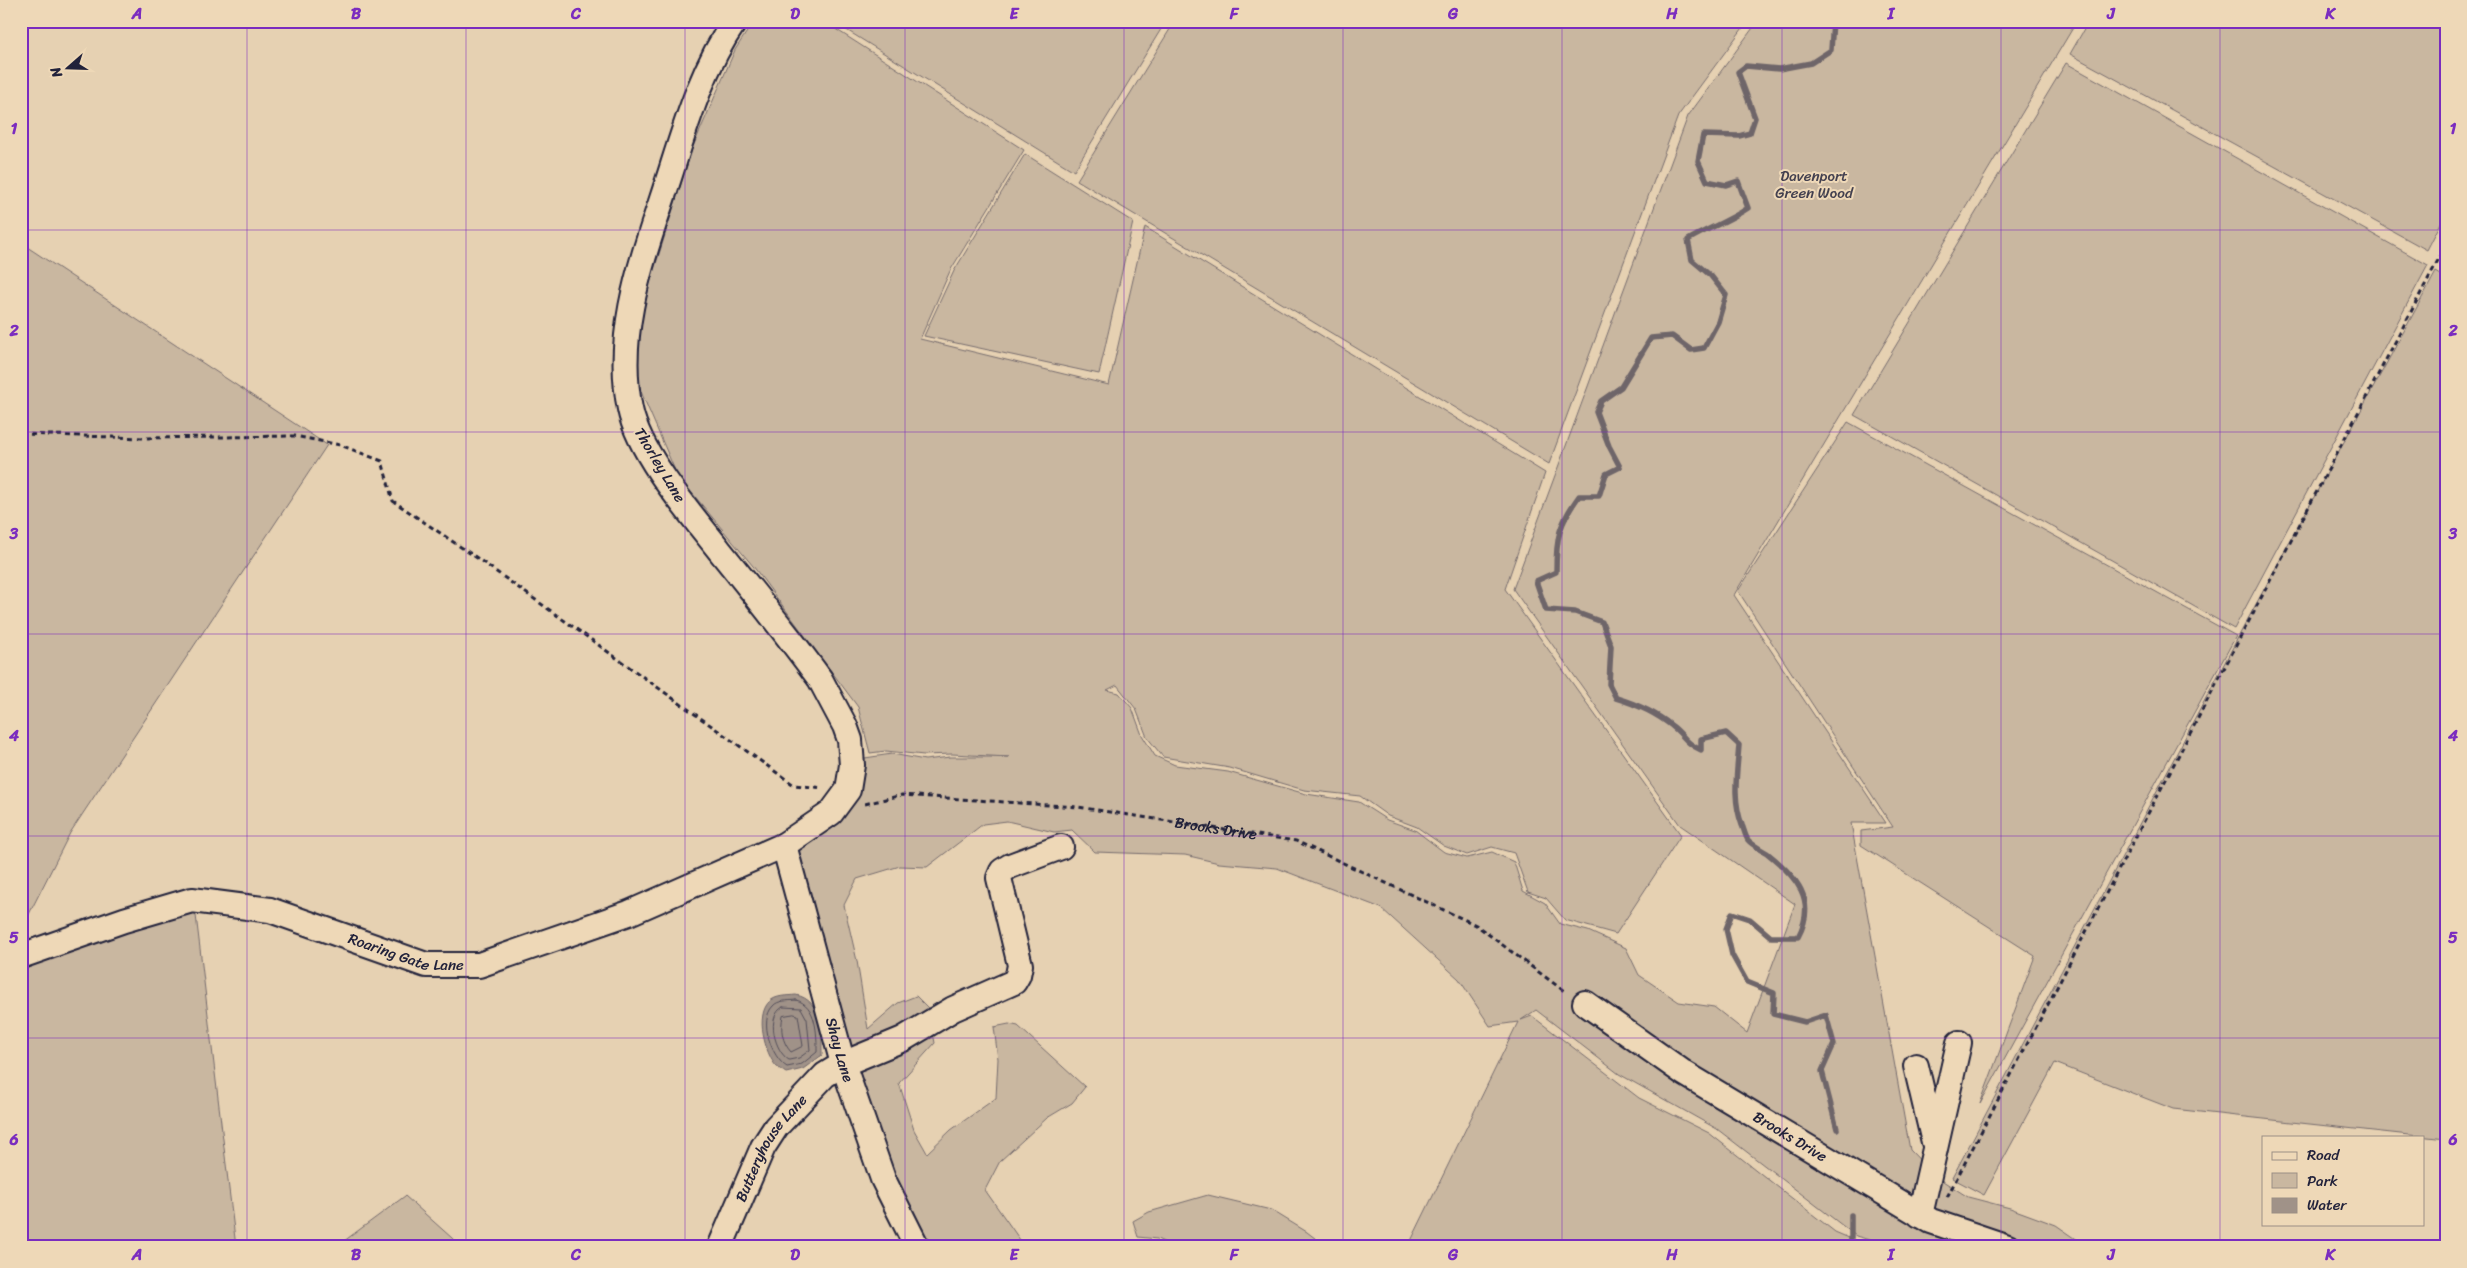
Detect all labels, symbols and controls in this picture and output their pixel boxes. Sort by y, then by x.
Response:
text: A [131,0,142,28]
text: B [351,0,362,28]
text: C [570,0,582,28]
text: D [790,0,800,28]
text: E [1010,0,1020,28]
text: F [1229,0,1240,28]
text: G [1447,0,1459,28]
text: H [1665,0,1678,28]
text: I [1887,0,1896,28]
text: J [2106,0,2116,28]
text: K [2324,0,2336,28]
north arrow [42,42,92,92]
text: N [43,63,70,82]
text: 1 [11,114,18,143]
text: 1 [2450,114,2457,143]
park label: Davenport Green Wood [1775,163,1854,206]
text: 2 [8,316,19,345]
text: 2 [2447,316,2458,345]
street label: Thorley Lane [627,422,693,508]
text: 3 [9,519,19,548]
text: 3 [2448,519,2458,548]
text: 4 [8,721,19,750]
text: 4 [2447,721,2458,750]
street label: Brooks Drive [1173,809,1259,848]
text: 5 [9,923,19,952]
text: 5 [2448,923,2458,952]
street label: Roaring Gate Lane [345,926,464,979]
street label: Shay Lane [818,1014,861,1086]
street label: Butteryhouse Lane [728,1088,814,1206]
street label: Brooks Drive [1748,1104,1833,1169]
text: 6 [8,1125,19,1154]
text: 6 [2447,1125,2458,1154]
legend [2262,1136,2424,1226]
text: Road [2307,1142,2340,1168]
text: Park [2307,1168,2338,1194]
text: Water [2307,1192,2347,1218]
text: A [131,1240,142,1268]
text: B [351,1240,362,1268]
text: C [570,1240,582,1268]
text: D [790,1240,800,1268]
text: E [1010,1240,1020,1268]
text: F [1229,1240,1240,1268]
text: G [1447,1240,1459,1268]
text: H [1665,1240,1678,1268]
text: I [1887,1240,1896,1268]
text: J [2106,1240,2116,1268]
text: K [2324,1240,2336,1268]

